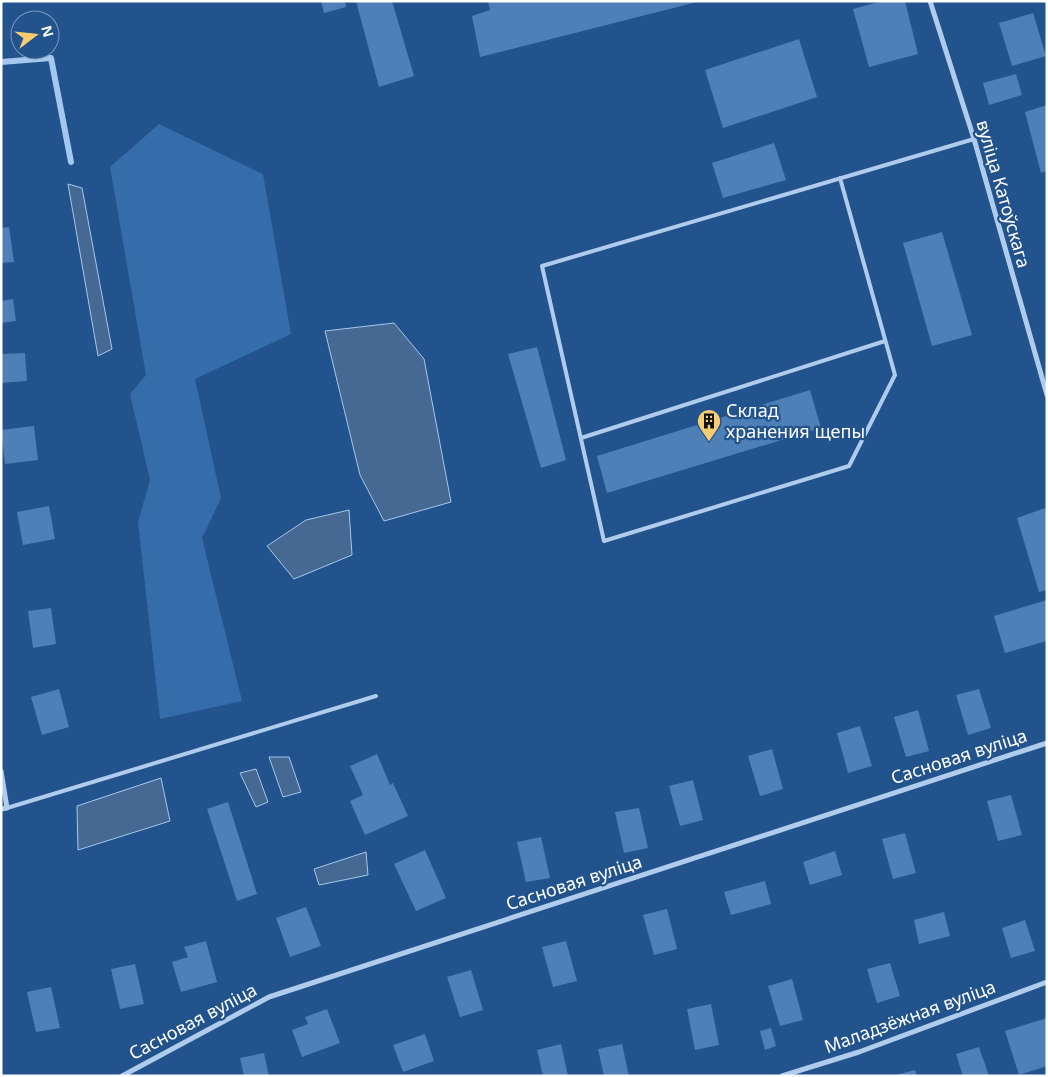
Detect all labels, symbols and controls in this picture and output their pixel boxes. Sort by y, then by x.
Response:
north arrow [10,10,60,60]
text: N [37,23,59,39]
street label: вуліца Катоўскага [971,117,1037,271]
place label: Склад хранения щепы [726,398,865,443]
building icon: Склад хранения щепы [696,408,722,442]
street label: Сасновая вуліца [888,723,1030,789]
street label: Сасновая вуліца [503,849,645,915]
street label: Маладзёжная вуліца [821,974,999,1058]
street label: Сасновая вуліца [124,977,261,1065]

